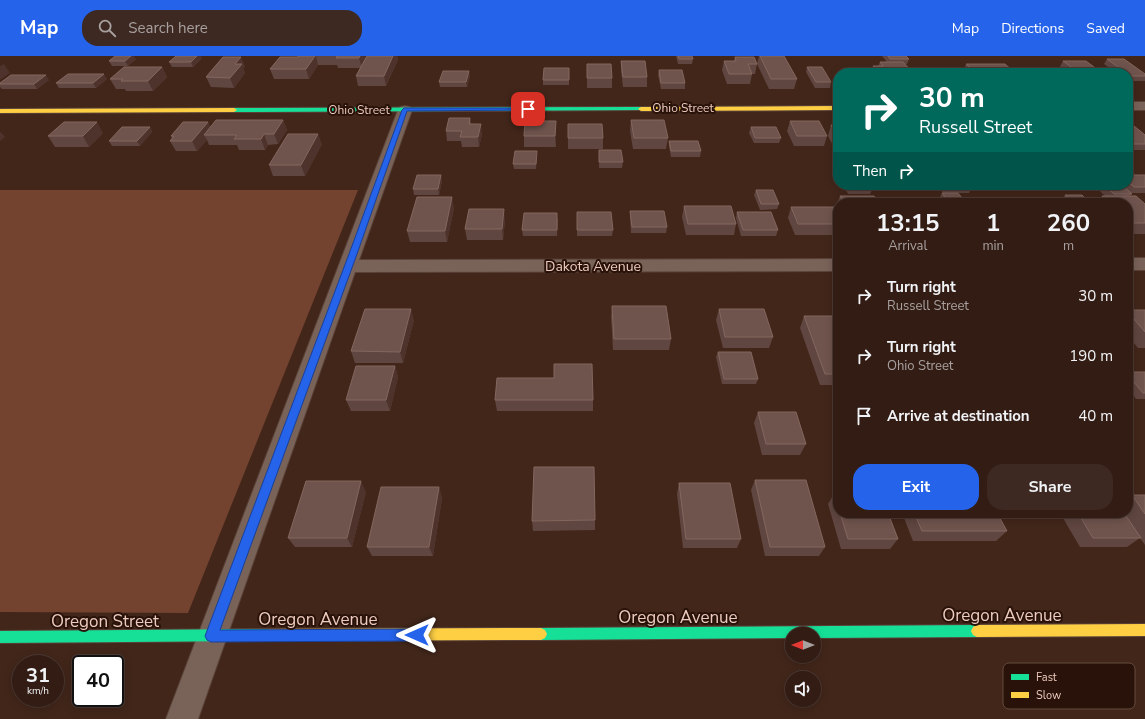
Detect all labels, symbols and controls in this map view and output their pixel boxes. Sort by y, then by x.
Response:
search box [82,10,362,46]
text: Map [20,15,58,41]
icon: search [96,17,118,39]
text: Search here [128,18,208,38]
text: Map [952,19,979,38]
text: Directions [1001,19,1064,38]
text: Saved [1086,19,1125,38]
text: 30 m [919,79,985,117]
icon: right [853,84,905,136]
pin [511,92,545,126]
icon: arrive [517,98,539,120]
street label: Ohio Street [652,100,714,116]
street label: Ohio Street [328,102,390,118]
text: Russell Street [919,115,1032,139]
icon: right [895,160,917,182]
text: Then [853,161,887,181]
text: 13:15 [876,207,939,239]
text: 1 [986,207,1000,239]
text: 260 [1047,207,1090,239]
text: Arrival [888,237,927,255]
text: min [982,237,1004,255]
text: m [1063,237,1074,255]
street label: Dakota Avenue [545,257,641,276]
text: Turn right [887,277,956,297]
icon: right [853,285,875,307]
text: 30 m [1078,286,1113,306]
text: Russell Street [887,297,969,315]
text: Turn right [887,337,956,357]
icon: right [853,345,875,367]
text: 190 m [1069,346,1113,366]
text: Ohio Street [887,357,953,375]
icon: arrive [853,405,875,427]
text: Arrive at destination [887,406,1030,426]
text: 40 m [1078,406,1113,426]
button: Exit [853,464,979,510]
button: Share [987,464,1113,510]
street label: Oregon Avenue [942,604,1062,627]
street label: Oregon Avenue [618,606,738,629]
street label: Oregon Avenue [258,608,378,631]
street label: Oregon Street [51,610,160,633]
position arrow [396,614,438,656]
north arrow [785,627,821,663]
map controls [785,627,821,707]
speed limit sign: 40 [72,655,124,707]
text: 31 [26,662,50,689]
legend [1003,663,1135,709]
text: Fast [1036,670,1057,685]
button: sound [785,671,821,707]
text: km/h [27,684,49,698]
text: Slow [1036,688,1061,703]

